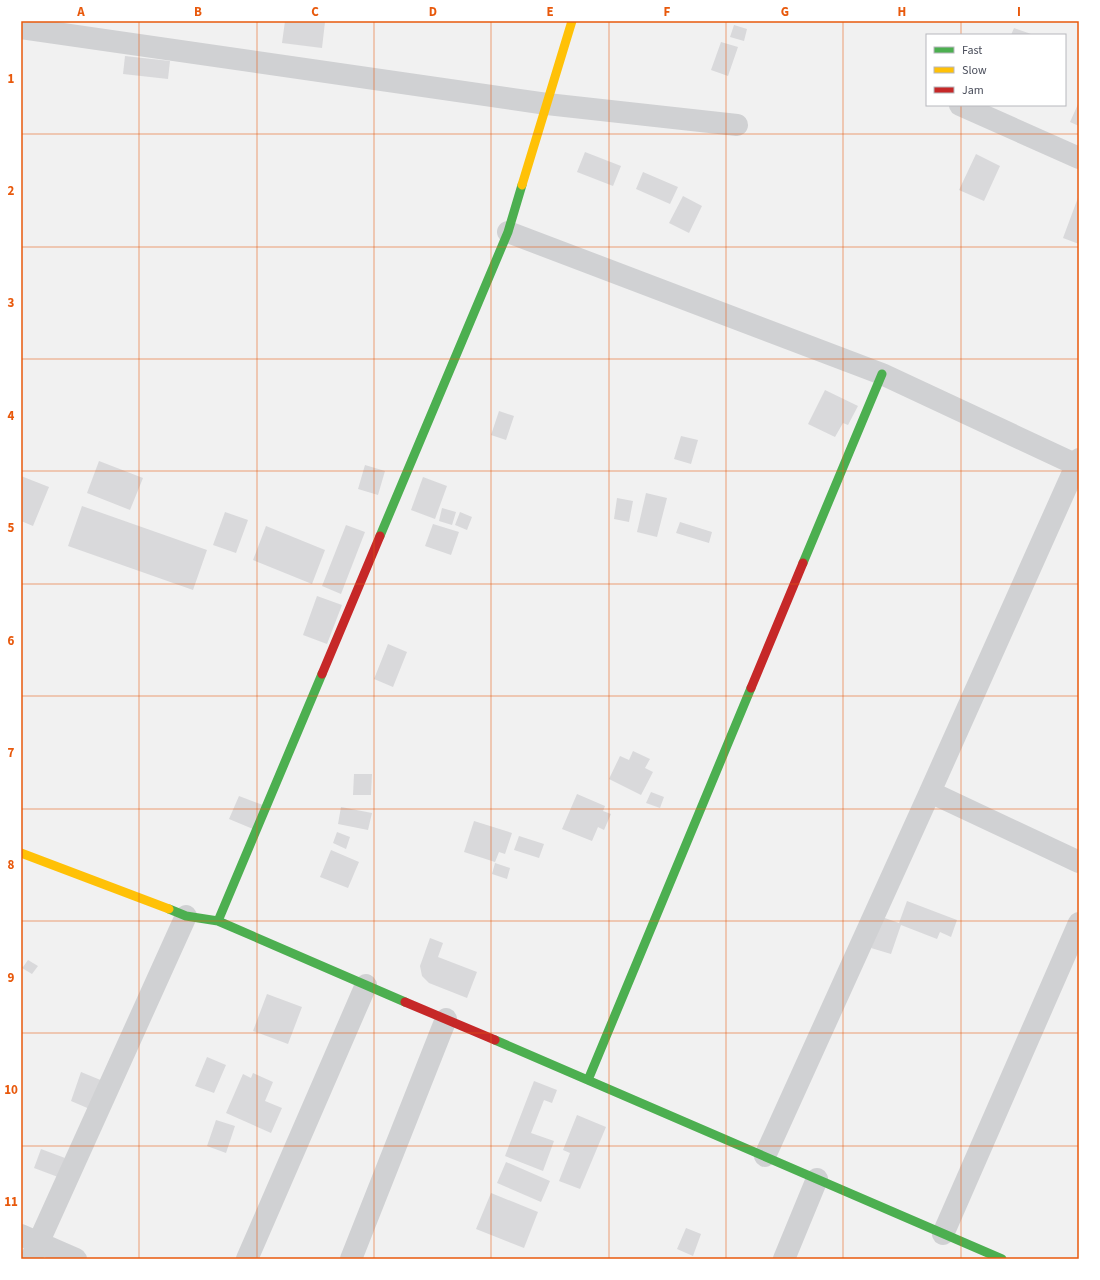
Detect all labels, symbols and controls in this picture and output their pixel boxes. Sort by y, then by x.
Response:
text: A [76,3,85,21]
text: B [194,3,202,21]
text: C [311,3,319,21]
text: D [429,3,437,21]
text: E [546,3,554,21]
text: F [664,3,671,21]
text: G [781,3,789,21]
text: H [898,3,906,21]
text: I [1017,3,1021,21]
legend [926,34,1066,106]
text: Fast [962,42,982,59]
text: Slow [962,62,987,79]
text: 1 [8,70,15,88]
text: Jam [962,82,984,99]
text: 2 [8,182,15,200]
text: 3 [8,294,15,312]
text: 4 [8,407,15,425]
text: 5 [8,519,15,537]
text: 6 [8,632,15,650]
text: 7 [8,744,15,762]
text: 8 [8,856,15,874]
text: 9 [8,969,15,987]
text: 10 [4,1081,18,1099]
text: 11 [4,1193,18,1211]

